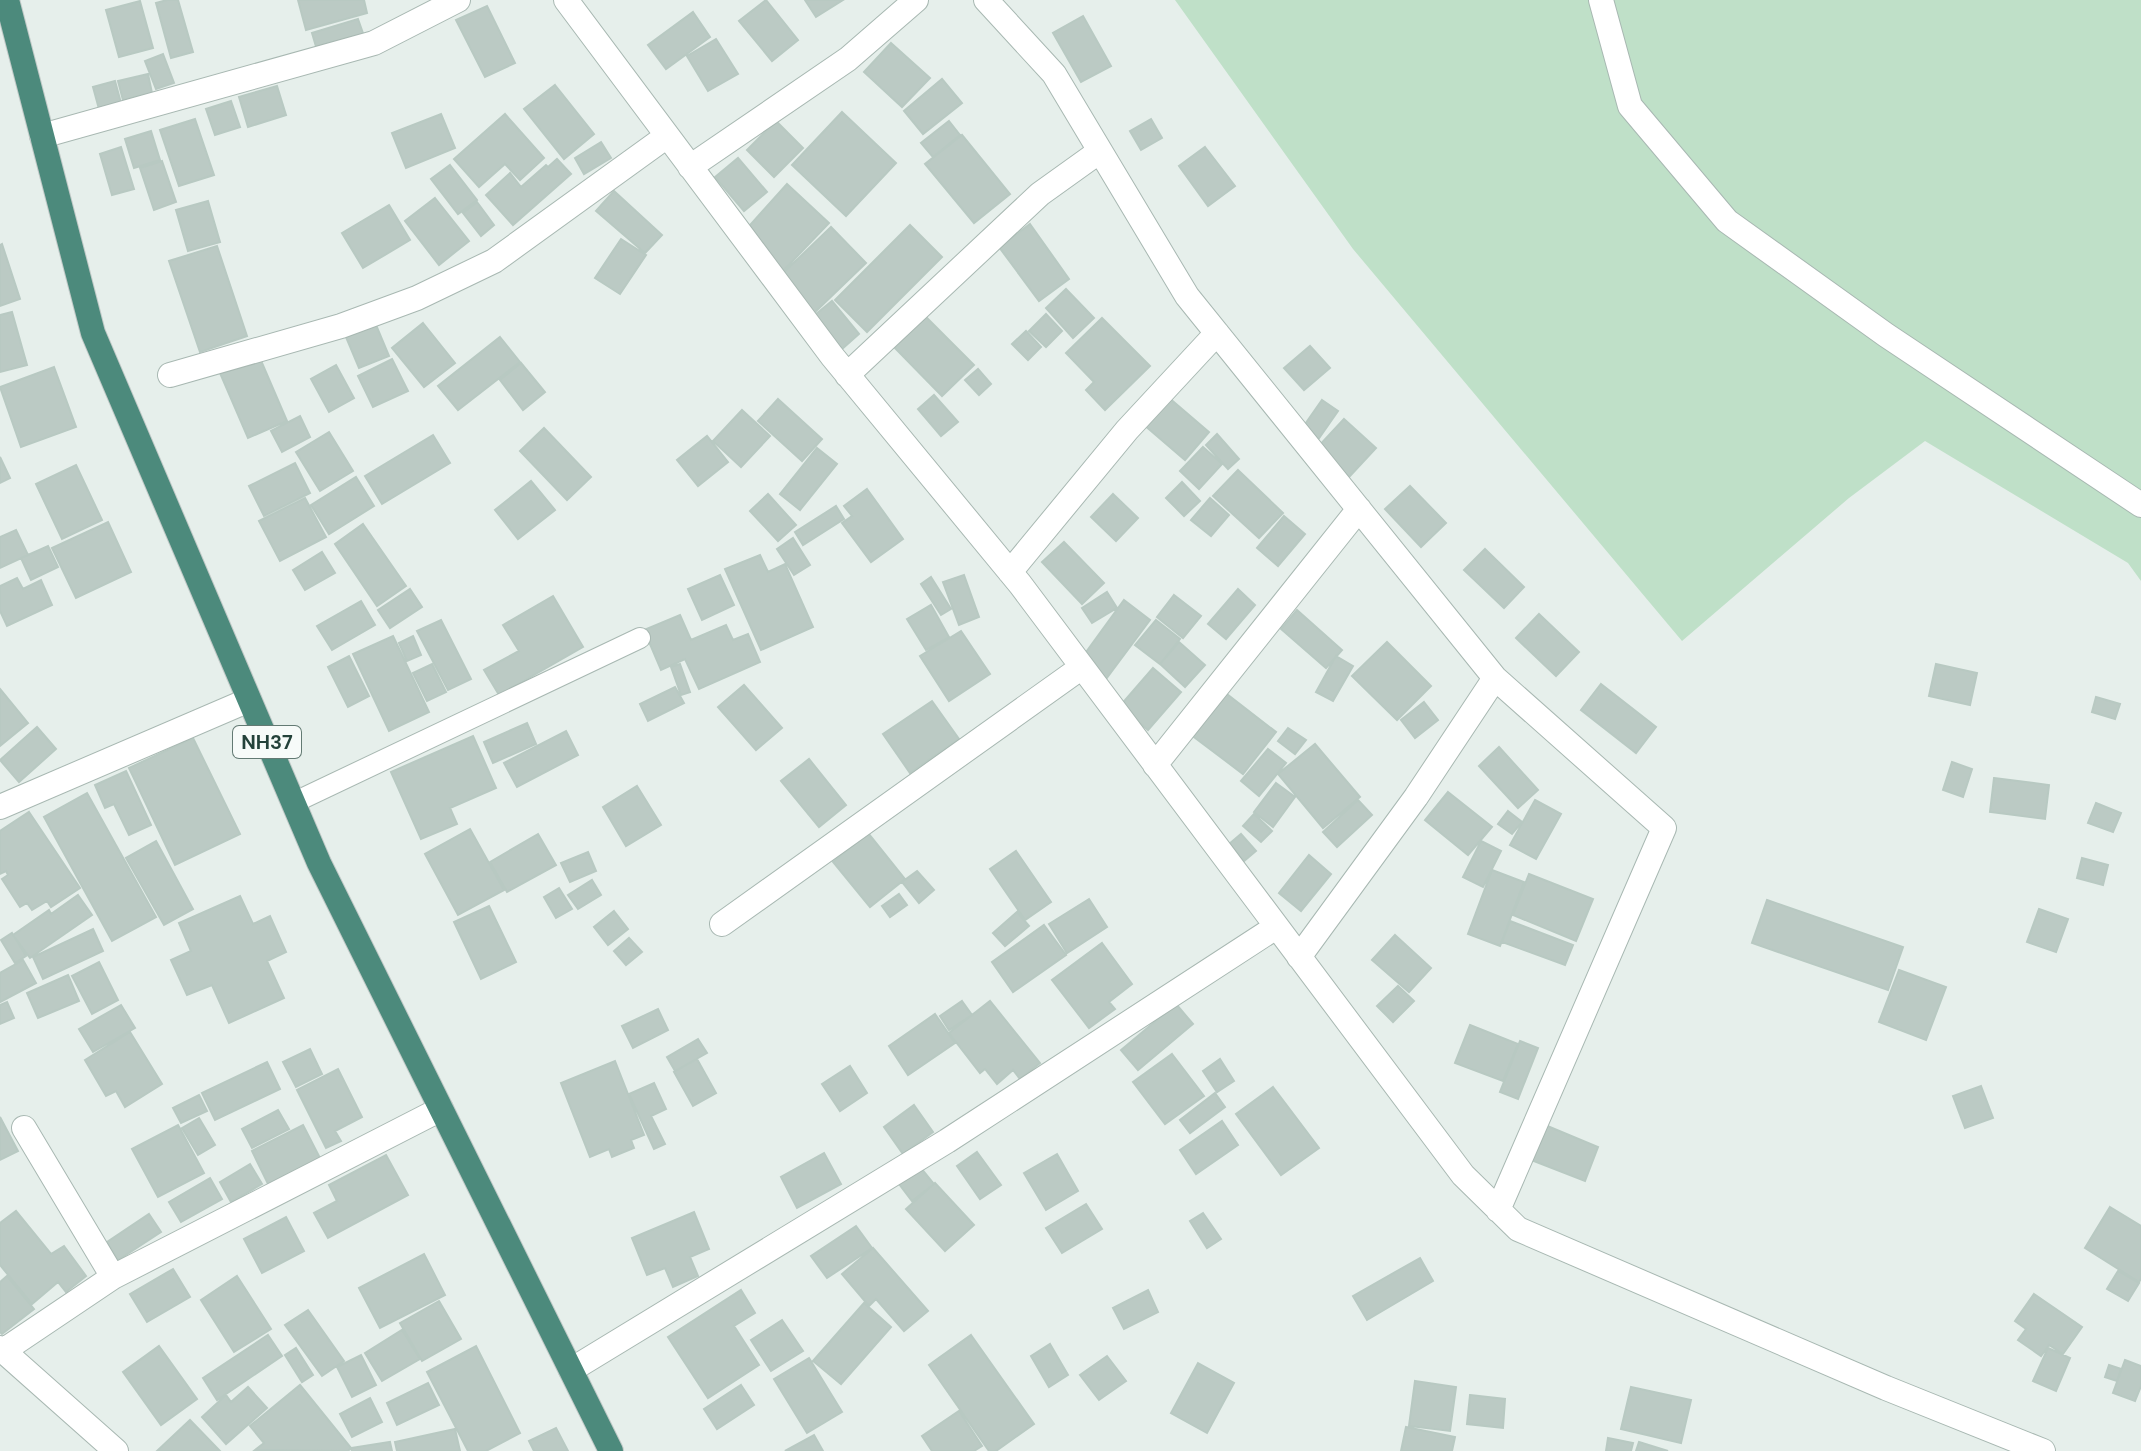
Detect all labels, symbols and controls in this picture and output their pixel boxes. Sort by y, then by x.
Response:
road number: NH37 [233,726,301,758]

